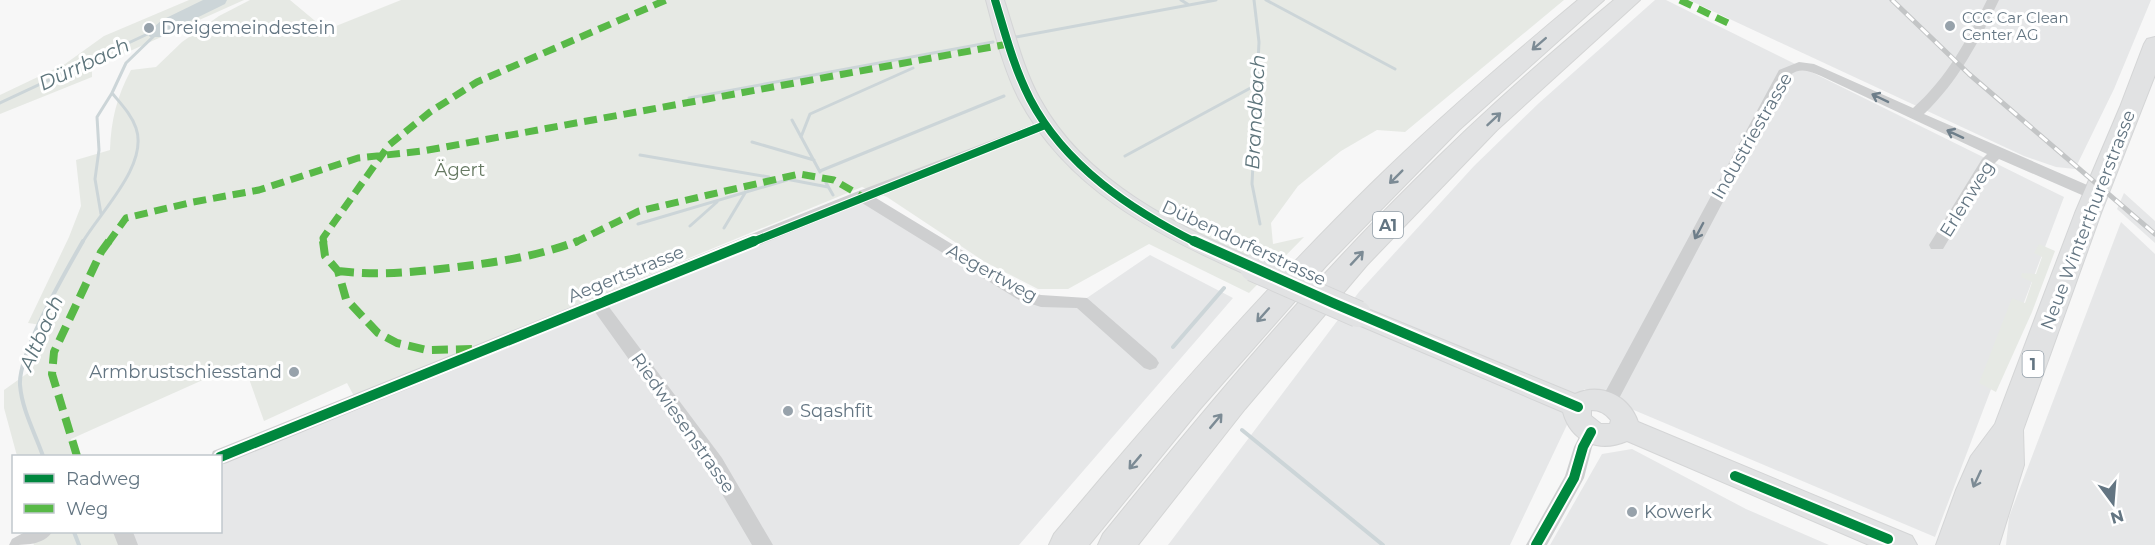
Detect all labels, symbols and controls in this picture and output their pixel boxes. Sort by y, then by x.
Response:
place label: CCC Car Clean Center AG [1962,8,2069,44]
place label: Dreigemeindestein [161,17,335,39]
marker: CCC Car Clean Center AG [1943,19,1957,33]
marker: Dreigemeindestein [142,21,156,35]
water label: Dürrbach [35,33,133,95]
one-way arrow [1531,38,1547,51]
water label: Brandbach [1240,54,1270,170]
street label: Industriestrasse [1707,69,1797,203]
one-way arrow [1871,92,1889,104]
street label: Neue Winterthurerstrasse [2036,107,2140,333]
one-way arrow [1486,112,1501,126]
one-way arrow [1946,128,1965,139]
street label: Erlenweg [1935,157,1999,241]
park label: Ägert [435,159,485,181]
one-way arrow [1388,169,1403,184]
street label: Dübendorferstrasse [1158,195,1330,291]
road number: A1 [1373,212,1403,238]
one-way arrow [1693,222,1705,239]
street label: Aegertweg [943,239,1041,307]
street label: Aegertstrasse [565,241,687,307]
one-way arrow [1350,251,1364,266]
water label: Altbach [13,292,68,375]
one-way arrow [1256,307,1270,322]
street label: Riedwiesenstrasse [626,349,740,497]
road number: 1 [2022,351,2044,377]
place label: Armbrustschiesstand [89,361,282,383]
marker: Armbrustschiesstand [287,365,301,379]
place label: Sqashfit [800,400,873,422]
marker: Sqashfit [781,404,795,418]
one-way arrow [1209,413,1222,429]
one-way arrow [1129,454,1142,470]
legend [12,455,222,533]
text: Radweg [66,468,141,490]
one-way arrow [1970,469,1982,487]
north arrow [2083,473,2143,533]
text: Weg [66,498,108,520]
place label: Kowerk [1644,501,1712,523]
marker: Kowerk [1625,505,1639,519]
text: N [2108,506,2126,528]

